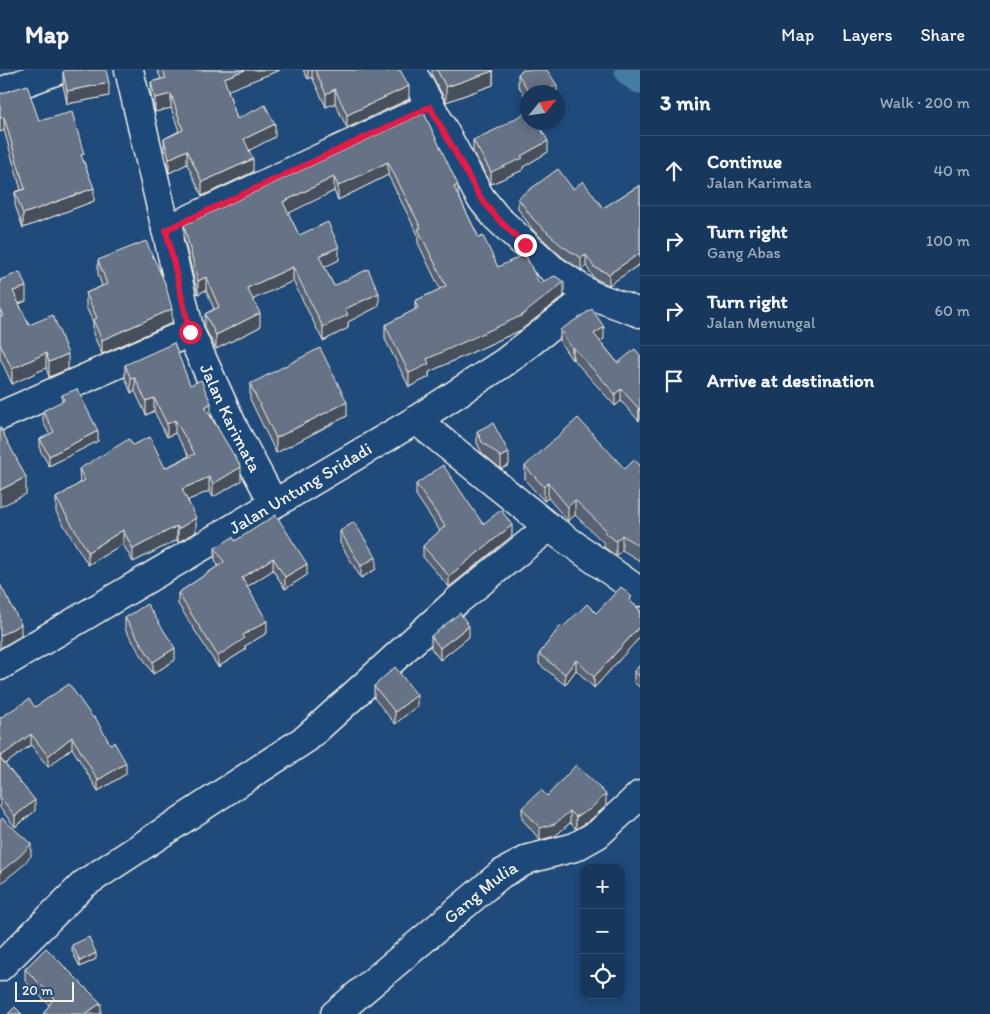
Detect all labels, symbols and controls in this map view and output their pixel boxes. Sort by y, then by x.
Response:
text: Map [25,20,69,49]
text: Map [781,24,814,46]
text: Layers [842,24,892,46]
text: Share [920,24,965,46]
north arrow [520,85,565,130]
text: 3 min [660,90,710,115]
text: Walk · 200 m [880,93,970,112]
text: Continue [707,150,782,173]
icon: ahead [660,157,688,185]
text: 40 m [933,161,970,180]
text: Jalan Karimata [707,173,812,192]
text: Turn right [707,220,788,243]
icon: right [660,227,688,255]
text: 100 m [926,231,970,250]
route end [514,234,537,257]
text: Gang Abas [707,243,781,262]
text: Turn right [707,290,788,313]
icon: right [660,297,688,325]
text: 60 m [935,301,970,320]
text: Jalan Menungal [707,313,815,332]
route start [179,321,202,344]
street label: Jalan Karimata [195,360,266,477]
icon: arrive [660,367,688,395]
text: Arrive at destination [707,369,874,392]
street label: Jalan Untung Sridadi [225,438,376,539]
street label: Gang Mulia [439,856,522,928]
map controls [580,864,625,999]
button: + [580,864,625,909]
button: − [580,909,625,954]
button: locate [580,954,625,999]
scale bar [15,979,74,1002]
text: 20 m [22,982,53,999]

